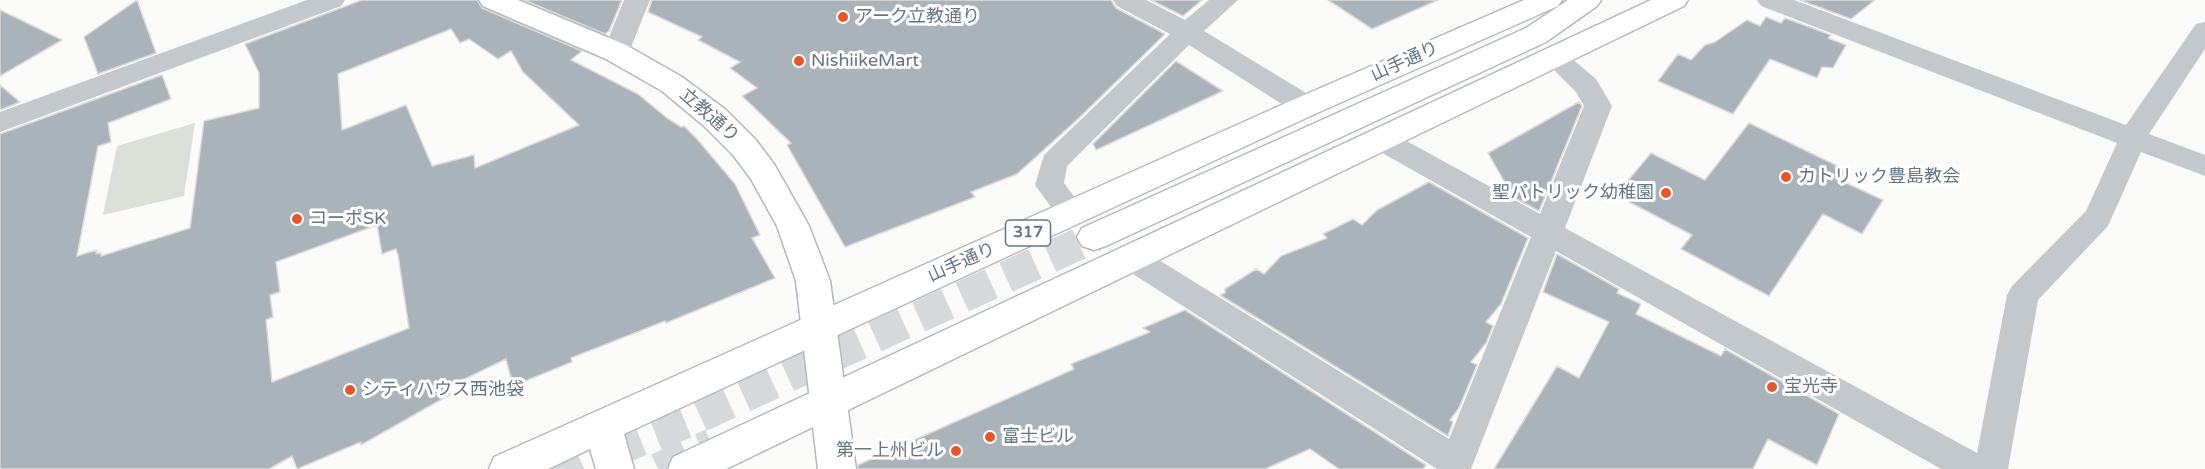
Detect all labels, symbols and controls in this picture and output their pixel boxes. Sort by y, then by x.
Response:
place label: アーク立教通り [855,6,980,28]
marker: アーク立教通り [836,10,850,24]
street label: 山手通り [1368,37,1442,87]
place label: NishiikeMart [811,50,919,72]
marker: NishiikeMart [792,54,806,68]
street label: 立教通り [675,84,743,148]
place label: カトリック豊島教会 [1798,166,1960,188]
marker: カトリック豊島教会 [1779,170,1793,184]
place label: 聖パトリック幼稚園 [1492,182,1654,204]
marker: 聖パトリック幼稚園 [1659,186,1673,200]
place label: コーポSK [309,208,386,230]
marker: コーポSK [290,212,304,226]
road number: 317 [1006,220,1050,246]
street label: 山手通り [925,238,999,288]
place label: 宝光寺 [1784,376,1838,398]
place label: シティハウス西池袋 [362,379,524,401]
marker: 宝光寺 [1765,380,1779,394]
marker: シティハウス西池袋 [343,383,357,397]
place label: 富士ビル [1002,426,1074,448]
marker: 富士ビル [983,430,997,444]
place label: 第一上州ビル [836,440,944,462]
marker: 第一上州ビル [949,444,963,458]

